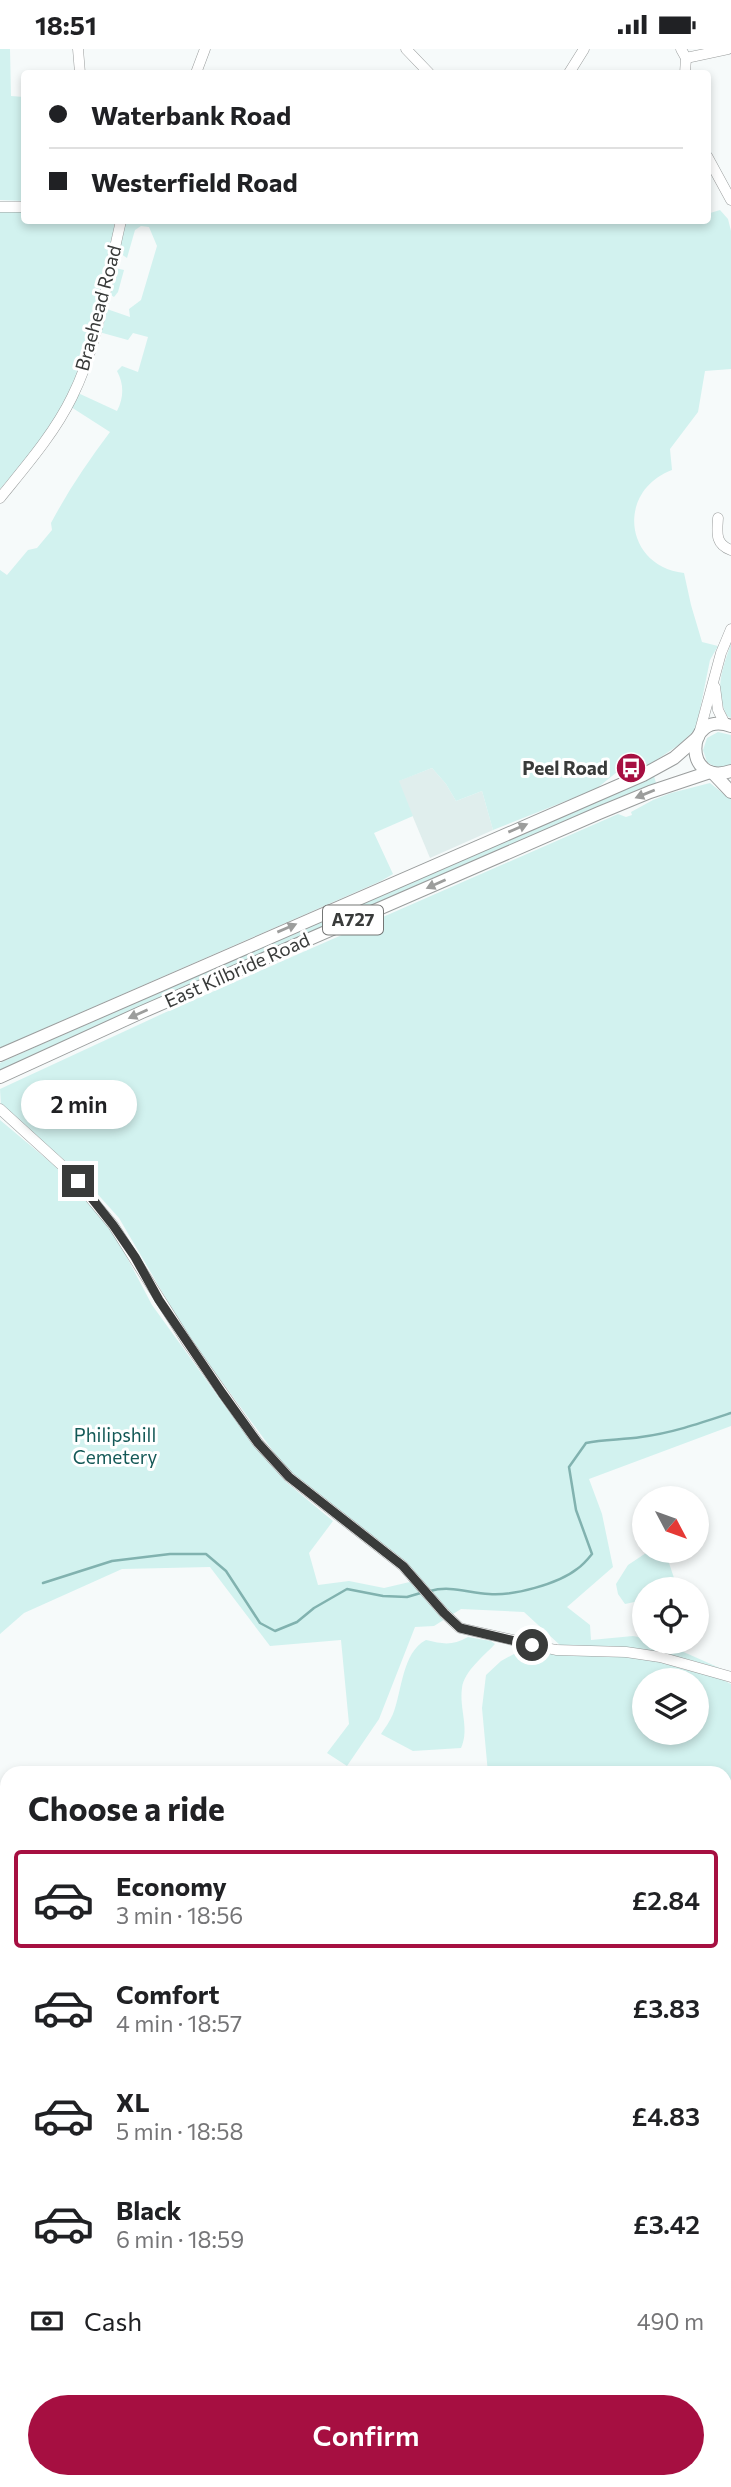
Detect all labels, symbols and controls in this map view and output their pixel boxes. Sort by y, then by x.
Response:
text: 18:51 [35,9,97,40]
text: Waterbank Road [91,99,291,130]
text: Westerfield Road [91,166,298,197]
street label: Braehead Road [70,242,125,373]
bus stop icon: Peel Road [614,751,648,785]
place label: Peel Road [522,756,608,779]
one-way arrow [634,789,655,800]
one-way arrow [508,822,528,834]
one-way arrow [426,878,446,890]
road number: A727 [323,905,383,935]
one-way arrow [276,922,297,933]
street label: East Kilbride Road [161,927,313,1012]
one-way arrow [127,1009,148,1020]
callout: 2 min [20,1079,136,1129]
text: 2 min [51,1090,107,1118]
route end [62,1165,94,1197]
park label: Philipshill Cemetery [73,1423,157,1468]
north arrow [632,1486,709,1563]
map controls [632,1486,709,1745]
button: locate [632,1577,709,1654]
route start [516,1629,548,1661]
button: layers [632,1668,709,1745]
text: Choose a ride [28,1788,225,1828]
icon: car [32,1868,95,1931]
text: Economy [116,1870,227,1901]
text: £2.84 [632,1884,700,1915]
text: 3 min · 18:56 [116,1901,243,1929]
icon: car [32,1976,95,2039]
text: Comfort [116,1978,219,2009]
text: £3.83 [633,1992,700,2023]
text: 4 min · 18:57 [116,2009,242,2037]
icon: car [32,2084,95,2147]
text: XL [116,2086,150,2117]
text: £4.83 [632,2100,700,2131]
text: 5 min · 18:58 [116,2117,243,2145]
icon: car [32,2192,95,2255]
text: Black [116,2194,182,2225]
text: £3.42 [633,2208,700,2239]
text: 6 min · 18:59 [116,2225,244,2253]
icon: cash [28,2302,66,2340]
text: Cash [84,2305,142,2336]
text: 490 m [637,2307,704,2335]
button: Confirm [28,2395,704,2475]

